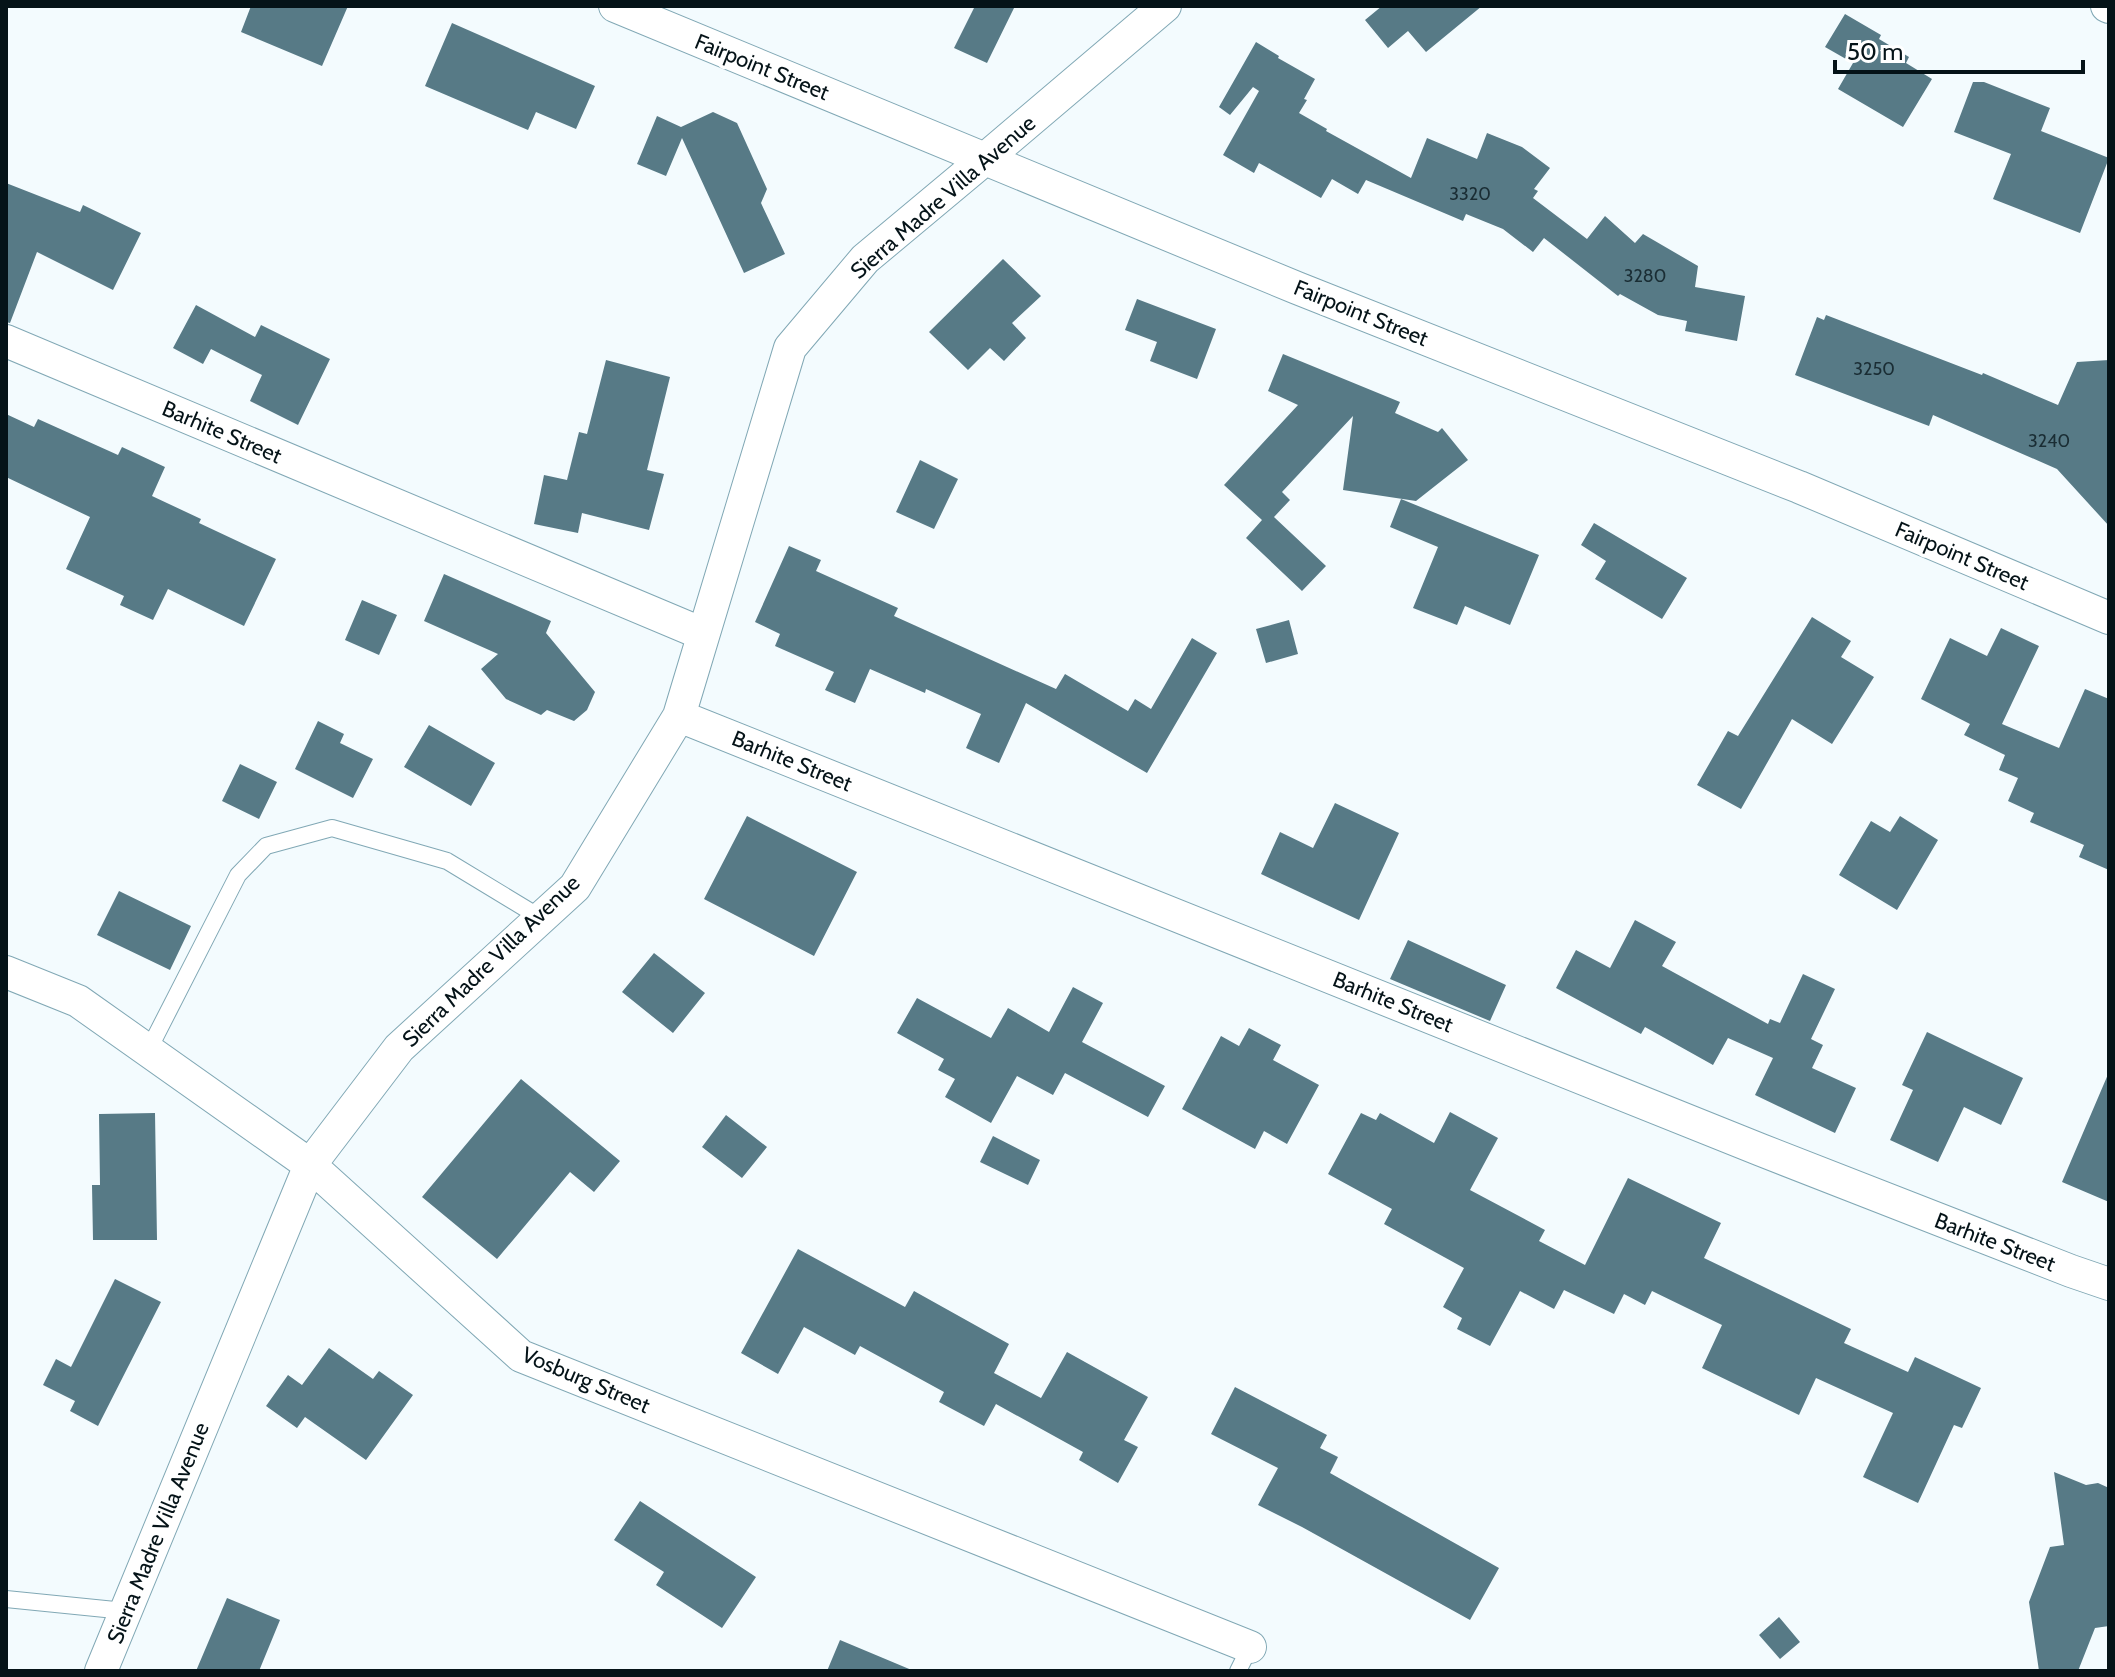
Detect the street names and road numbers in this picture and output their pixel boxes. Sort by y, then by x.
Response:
street label: Fairpoint Street [691,28,834,106]
street label: Sierra Madre Villa Avenue [845,109,1041,285]
street label: Fairpoint Street [1290,274,1433,352]
street label: Barhite Street [158,395,286,470]
street label: Fairpoint Street [1891,516,2033,596]
street label: Barhite Street [728,725,857,798]
street label: Sierra Madre Villa Avenue [397,869,585,1053]
street label: Barhite Street [1329,966,1458,1039]
street label: Barhite Street [1931,1207,2060,1278]
street label: Vosburg Street [518,1341,655,1419]
street label: Sierra Madre Villa Avenue [101,1419,215,1647]

